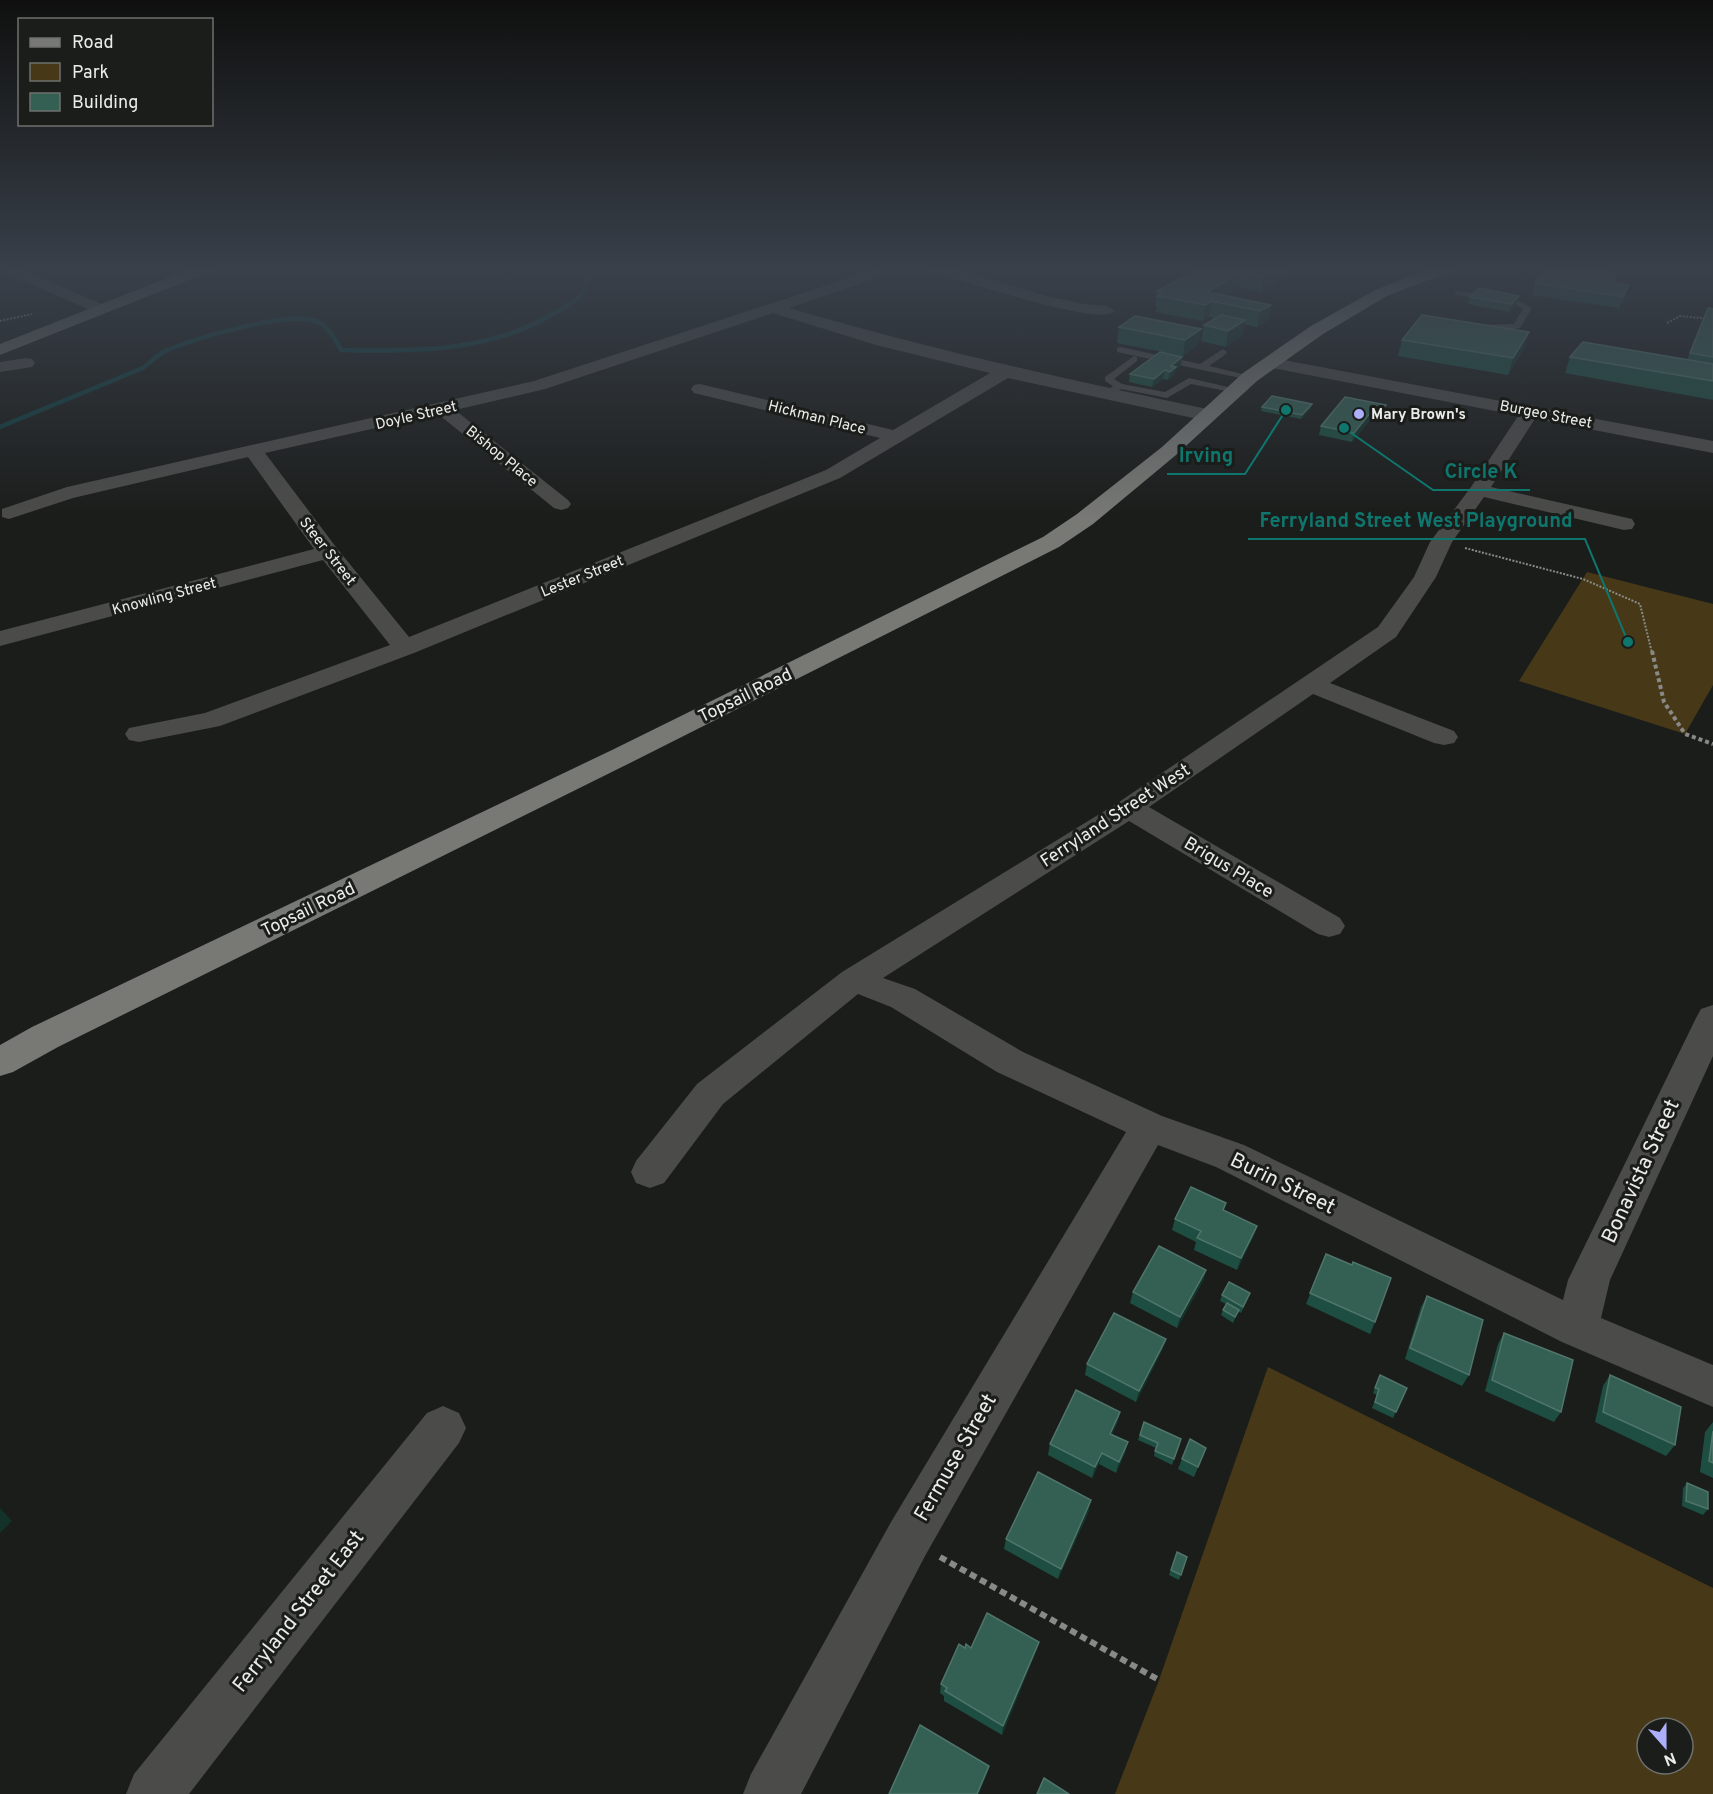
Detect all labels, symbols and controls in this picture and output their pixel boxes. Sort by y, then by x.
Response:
legend [18,18,213,126]
text: Road [72,32,114,55]
text: Park [72,62,109,85]
text: Building [72,92,138,115]
street label: Hickman Place [766,397,867,440]
street label: Burgeo Street [1498,397,1594,434]
street label: Doyle Street [374,398,459,435]
place label: Mary Brown's [1371,406,1466,425]
marker: Mary Brown's [1352,407,1366,421]
street label: Bishop Place [461,422,541,492]
callout: Irving [1167,436,1245,474]
text: Irving [1179,444,1233,470]
callout: Circle K [1433,452,1530,490]
text: Circle K [1444,460,1518,486]
callout: Ferryland Street West Playground [1248,501,1585,539]
text: Ferryland Street West Playground [1259,509,1573,535]
street label: Steer Street [294,514,359,590]
street label: Lester Street [538,552,627,603]
street label: Knowling Street [110,574,219,620]
street label: Topsail Road [695,664,796,729]
street label: Ferryland Street West [1037,759,1195,873]
street label: Brigus Place [1179,832,1277,904]
street label: Topsail Road [258,878,359,943]
street label: Bonavista Street [1596,1095,1687,1248]
street label: Burin Street [1225,1147,1339,1221]
street label: Fermuse Street [909,1389,1004,1526]
street label: Ferryland Street East [227,1525,371,1699]
north arrow [1635,1716,1695,1776]
text: N [1661,1747,1679,1770]

